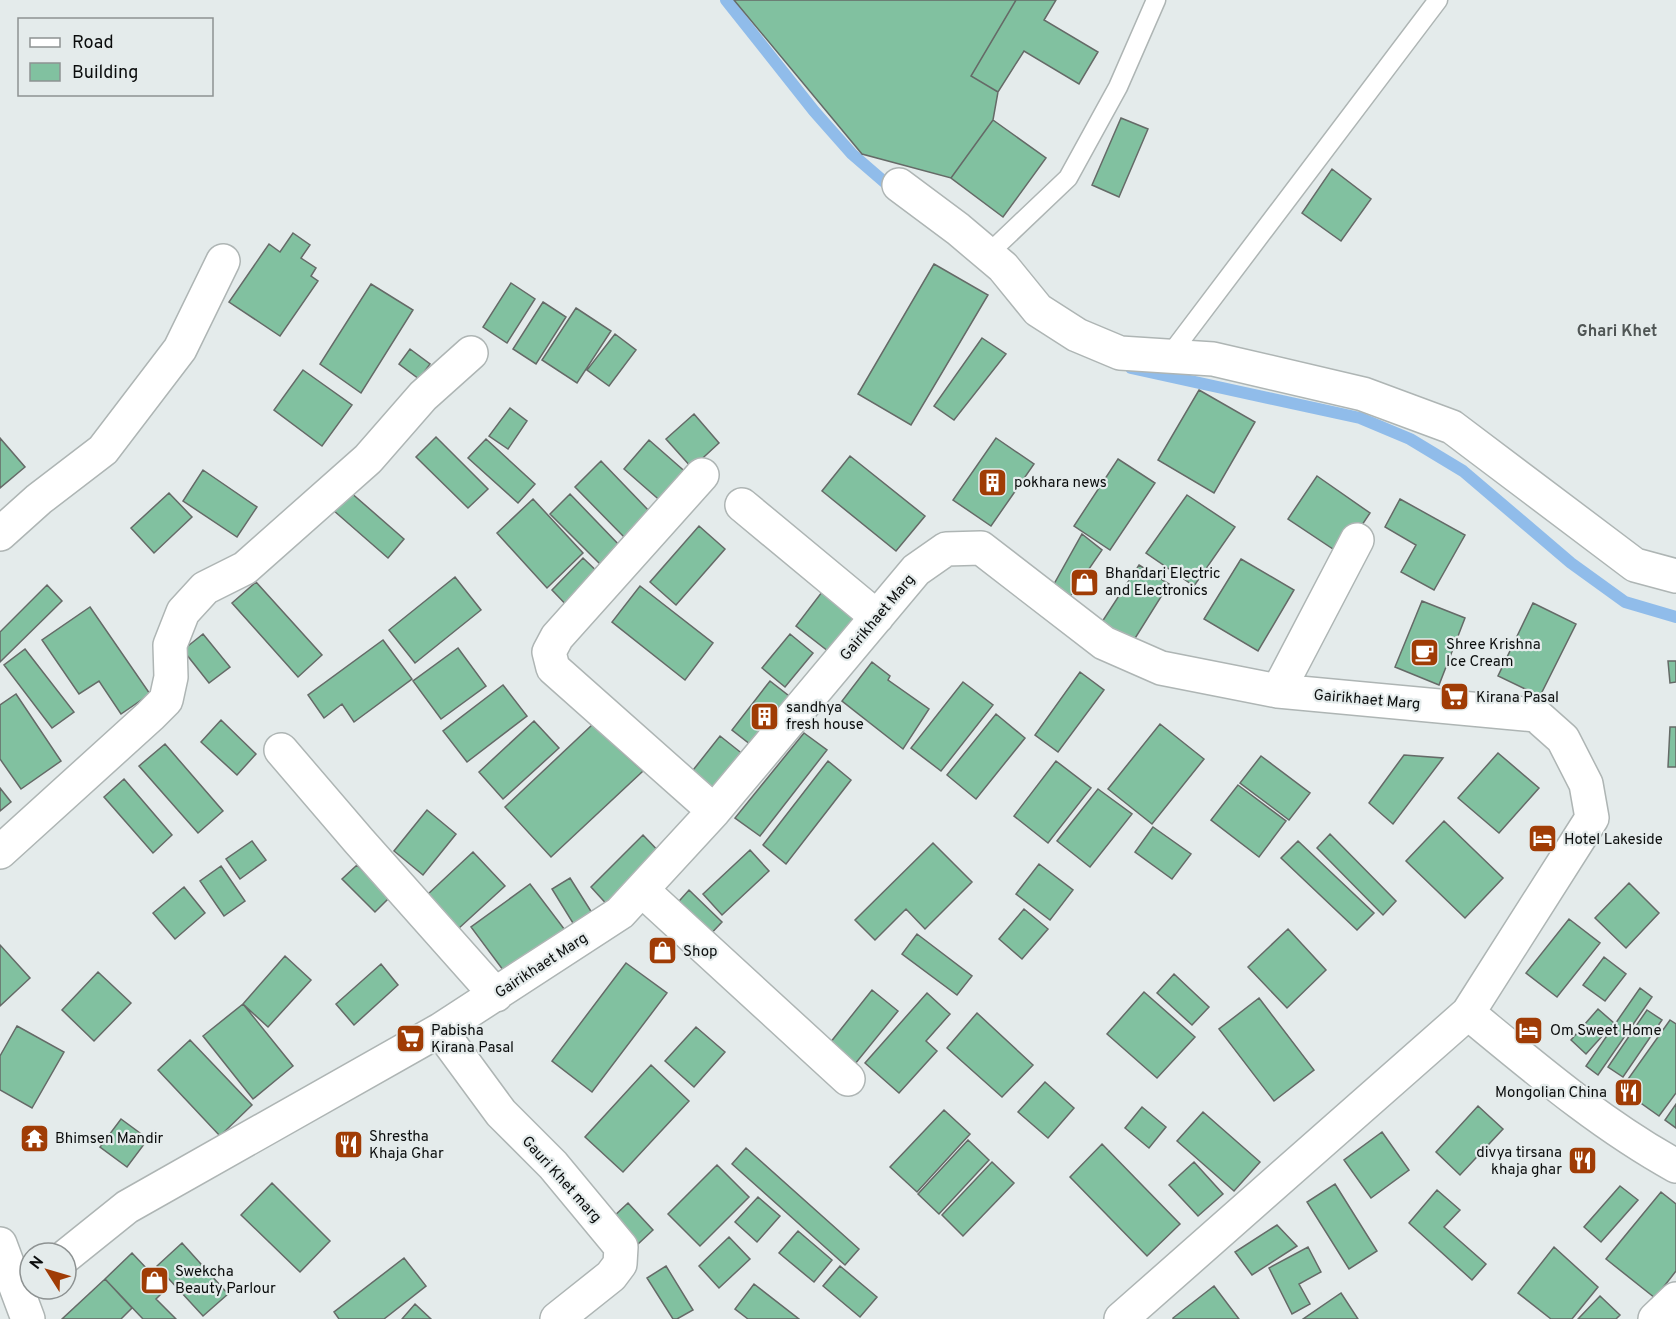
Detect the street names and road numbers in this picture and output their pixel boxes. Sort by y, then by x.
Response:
street label: Gairikhaet Marg [837,571,920,665]
street label: Gairikhaet Marg [1313,686,1421,715]
street label: Gairikhaet Marg [492,929,592,1003]
street label: Gauri Khet marg [517,1133,605,1227]

